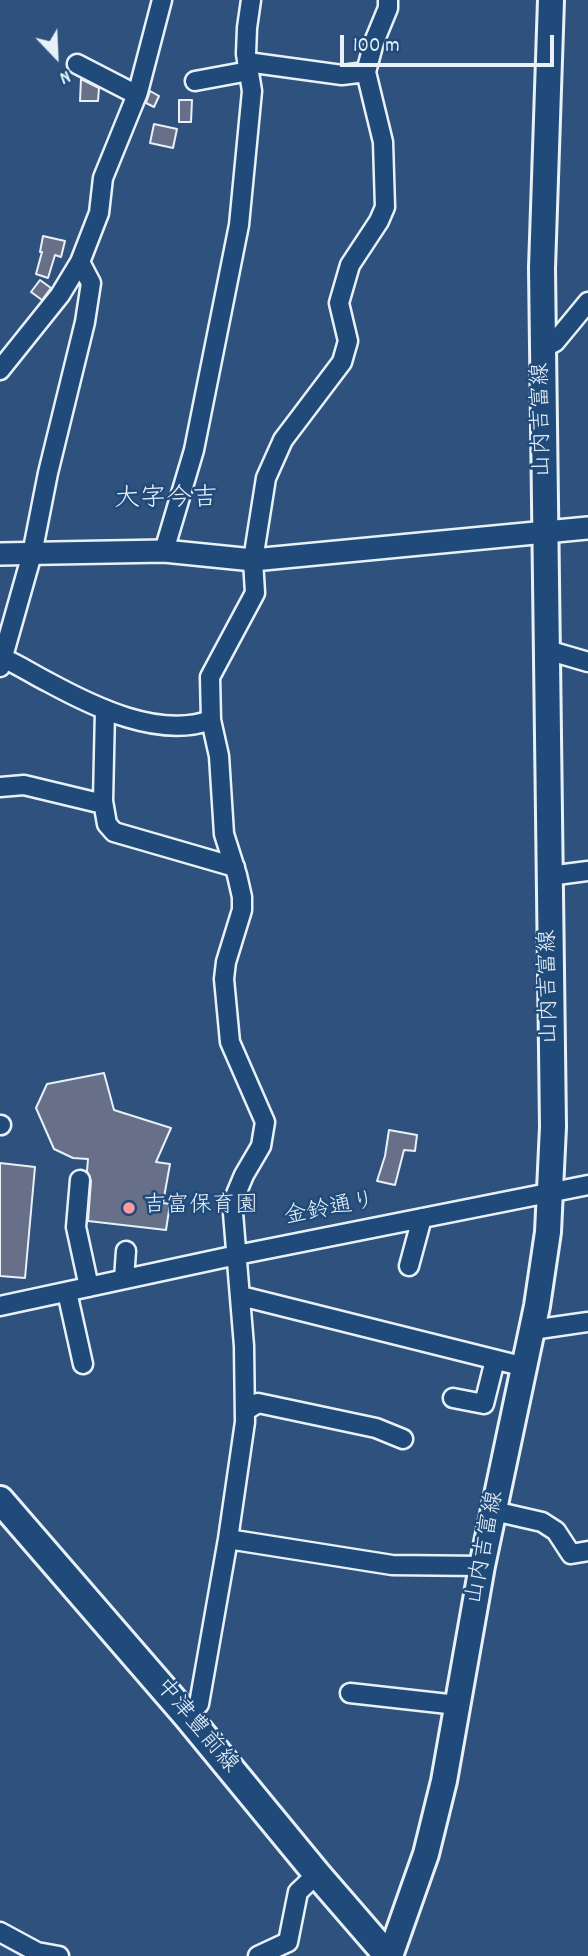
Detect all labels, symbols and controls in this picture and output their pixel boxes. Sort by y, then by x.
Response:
north arrow [21,21,91,91]
scale bar [343,21,556,65]
text: 100 m [353,32,400,62]
text: N [55,62,74,90]
street label: 山内吉富線 [529,362,559,478]
district label: 大字今吉 [114,485,218,517]
street label: 山内吉富線 [536,929,566,1045]
street label: 金鈴通り [282,1189,378,1233]
place label: 吉富保育園 [143,1194,258,1222]
marker: 吉富保育園 [121,1200,137,1216]
street label: 山内吉富線 [462,1489,512,1607]
street label: 中津豊前線 [147,1674,243,1780]

